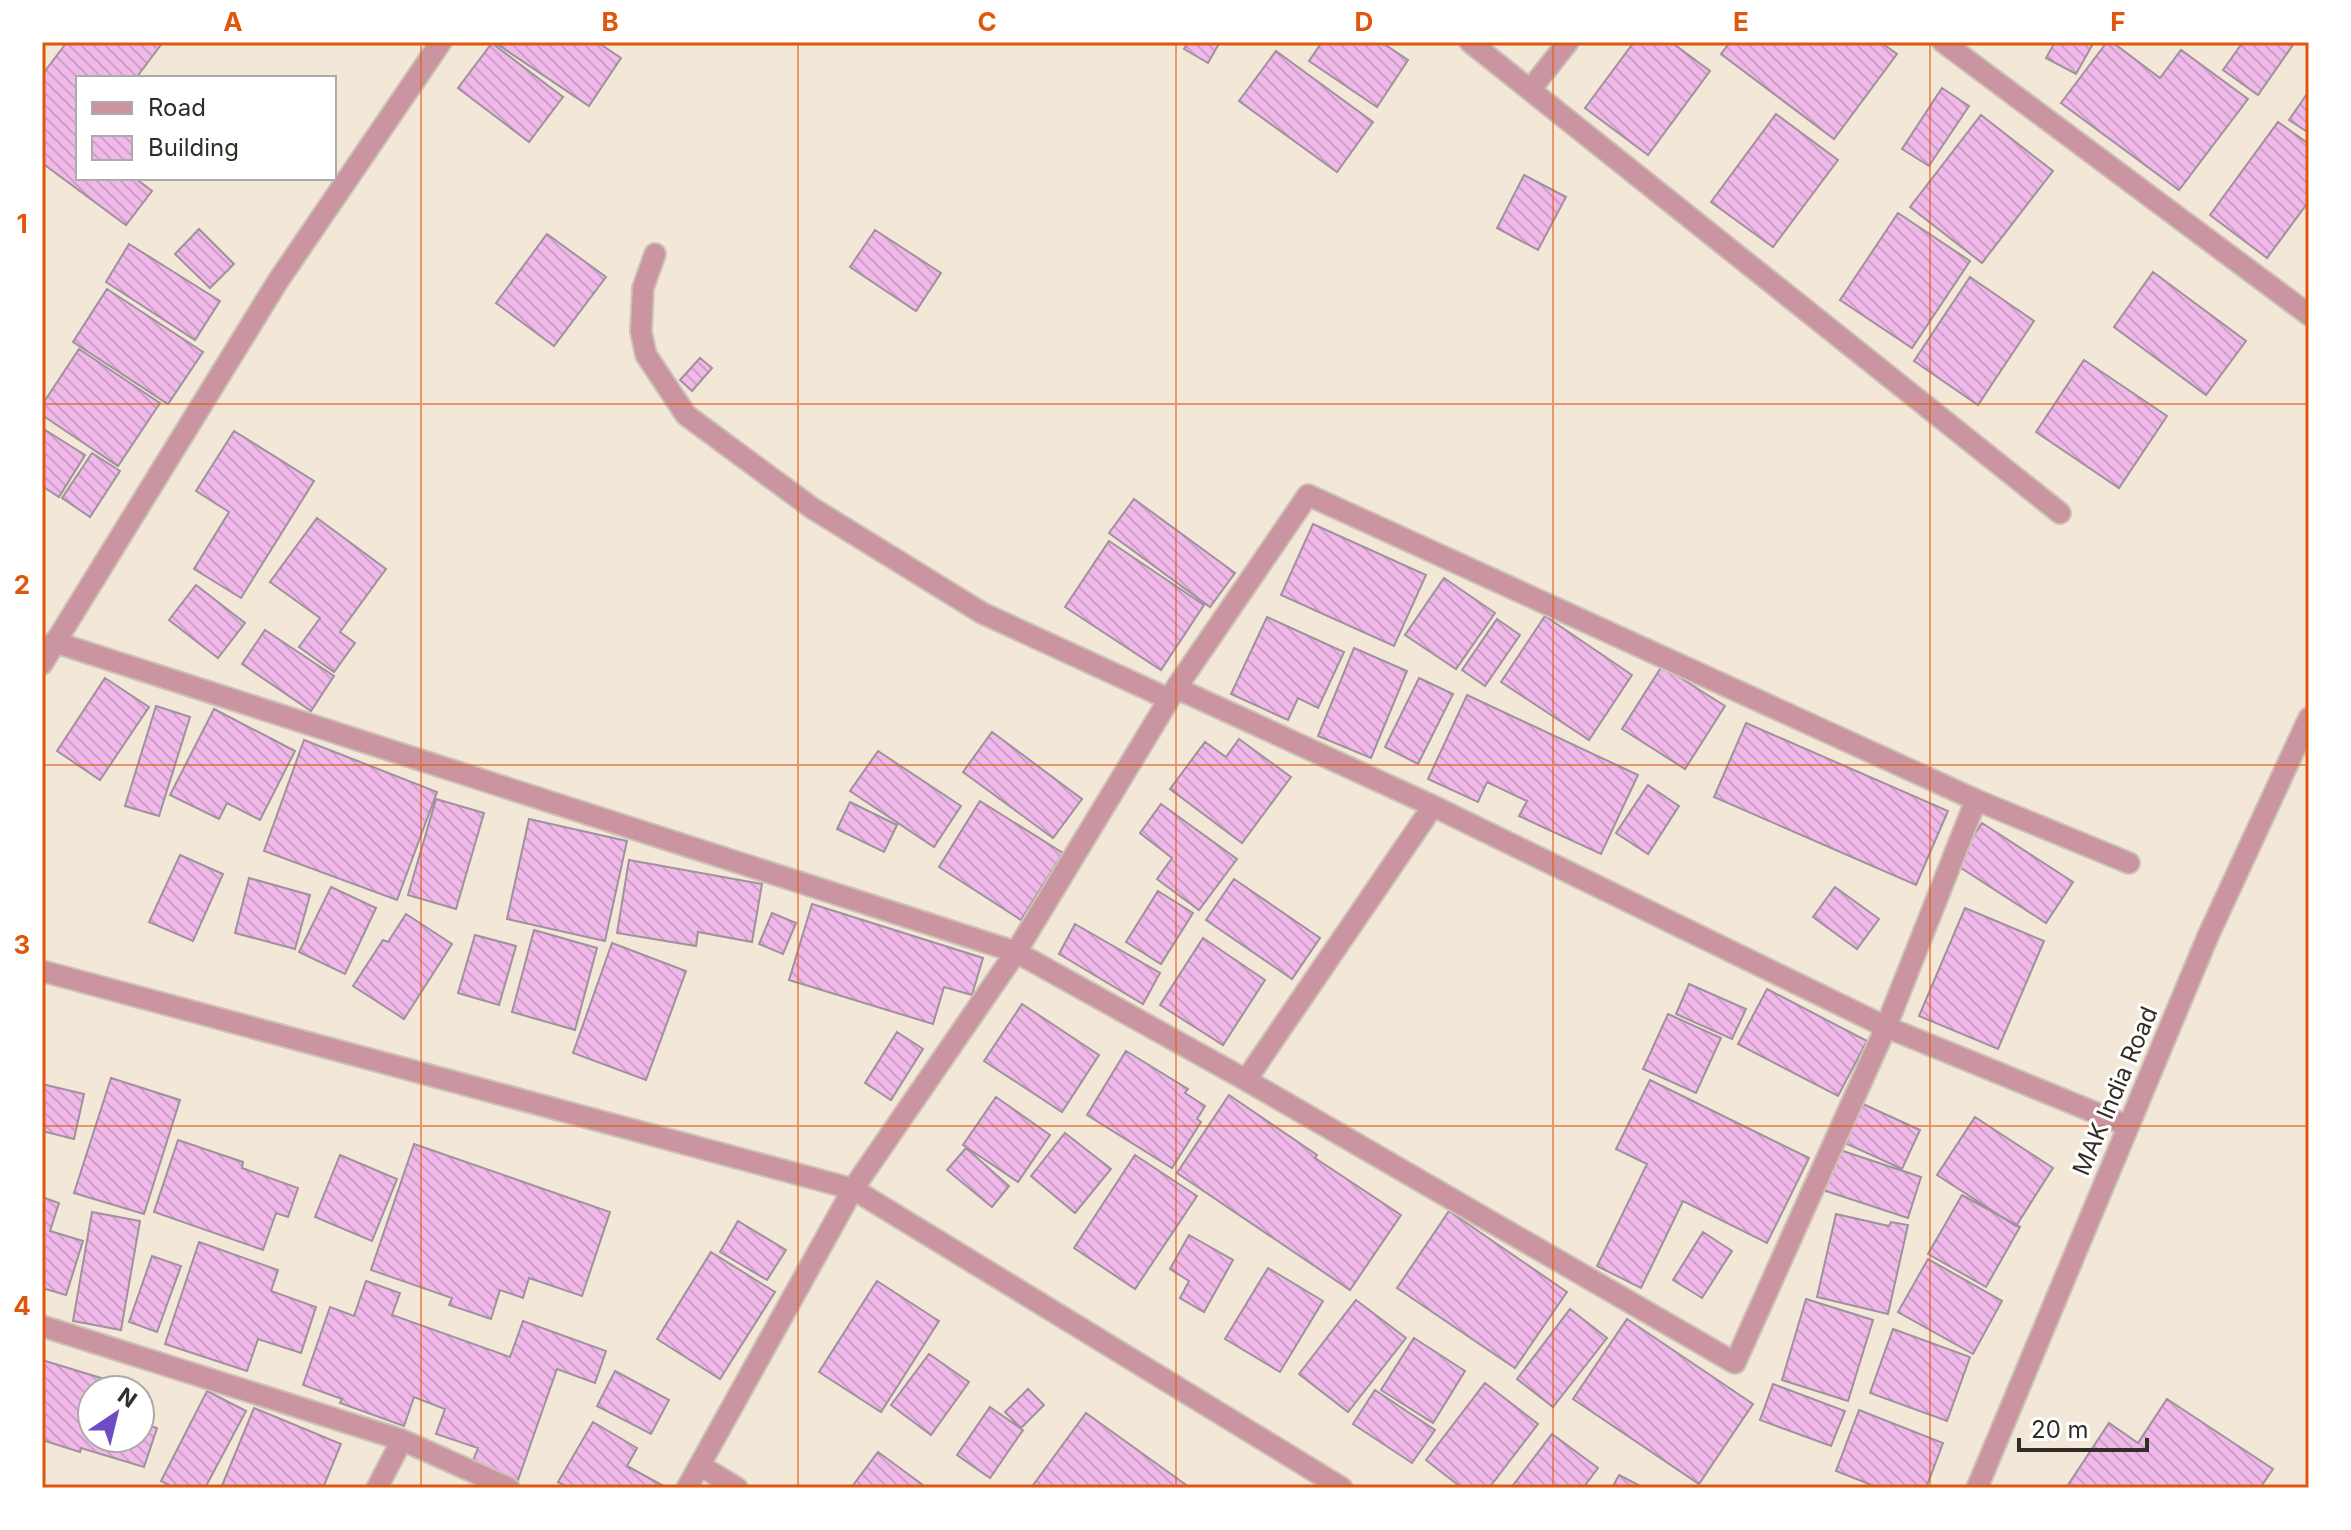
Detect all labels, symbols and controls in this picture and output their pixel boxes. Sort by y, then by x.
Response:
text: A [223,6,243,37]
text: B [601,6,619,37]
text: C [977,6,997,37]
text: D [1355,6,1373,37]
text: E [1733,6,1749,37]
text: F [2110,6,2126,37]
legend [76,76,336,180]
text: Road [148,93,206,122]
text: Building [148,133,239,162]
text: 1 [16,208,28,239]
text: 2 [14,569,30,600]
text: 3 [14,929,30,960]
street label: MAK India Road [2066,1002,2164,1180]
text: 4 [13,1290,31,1321]
north arrow [76,1374,156,1454]
text: N [113,1382,142,1413]
scale bar [2019,1402,2147,1452]
text: 20 m [2031,1415,2089,1444]

